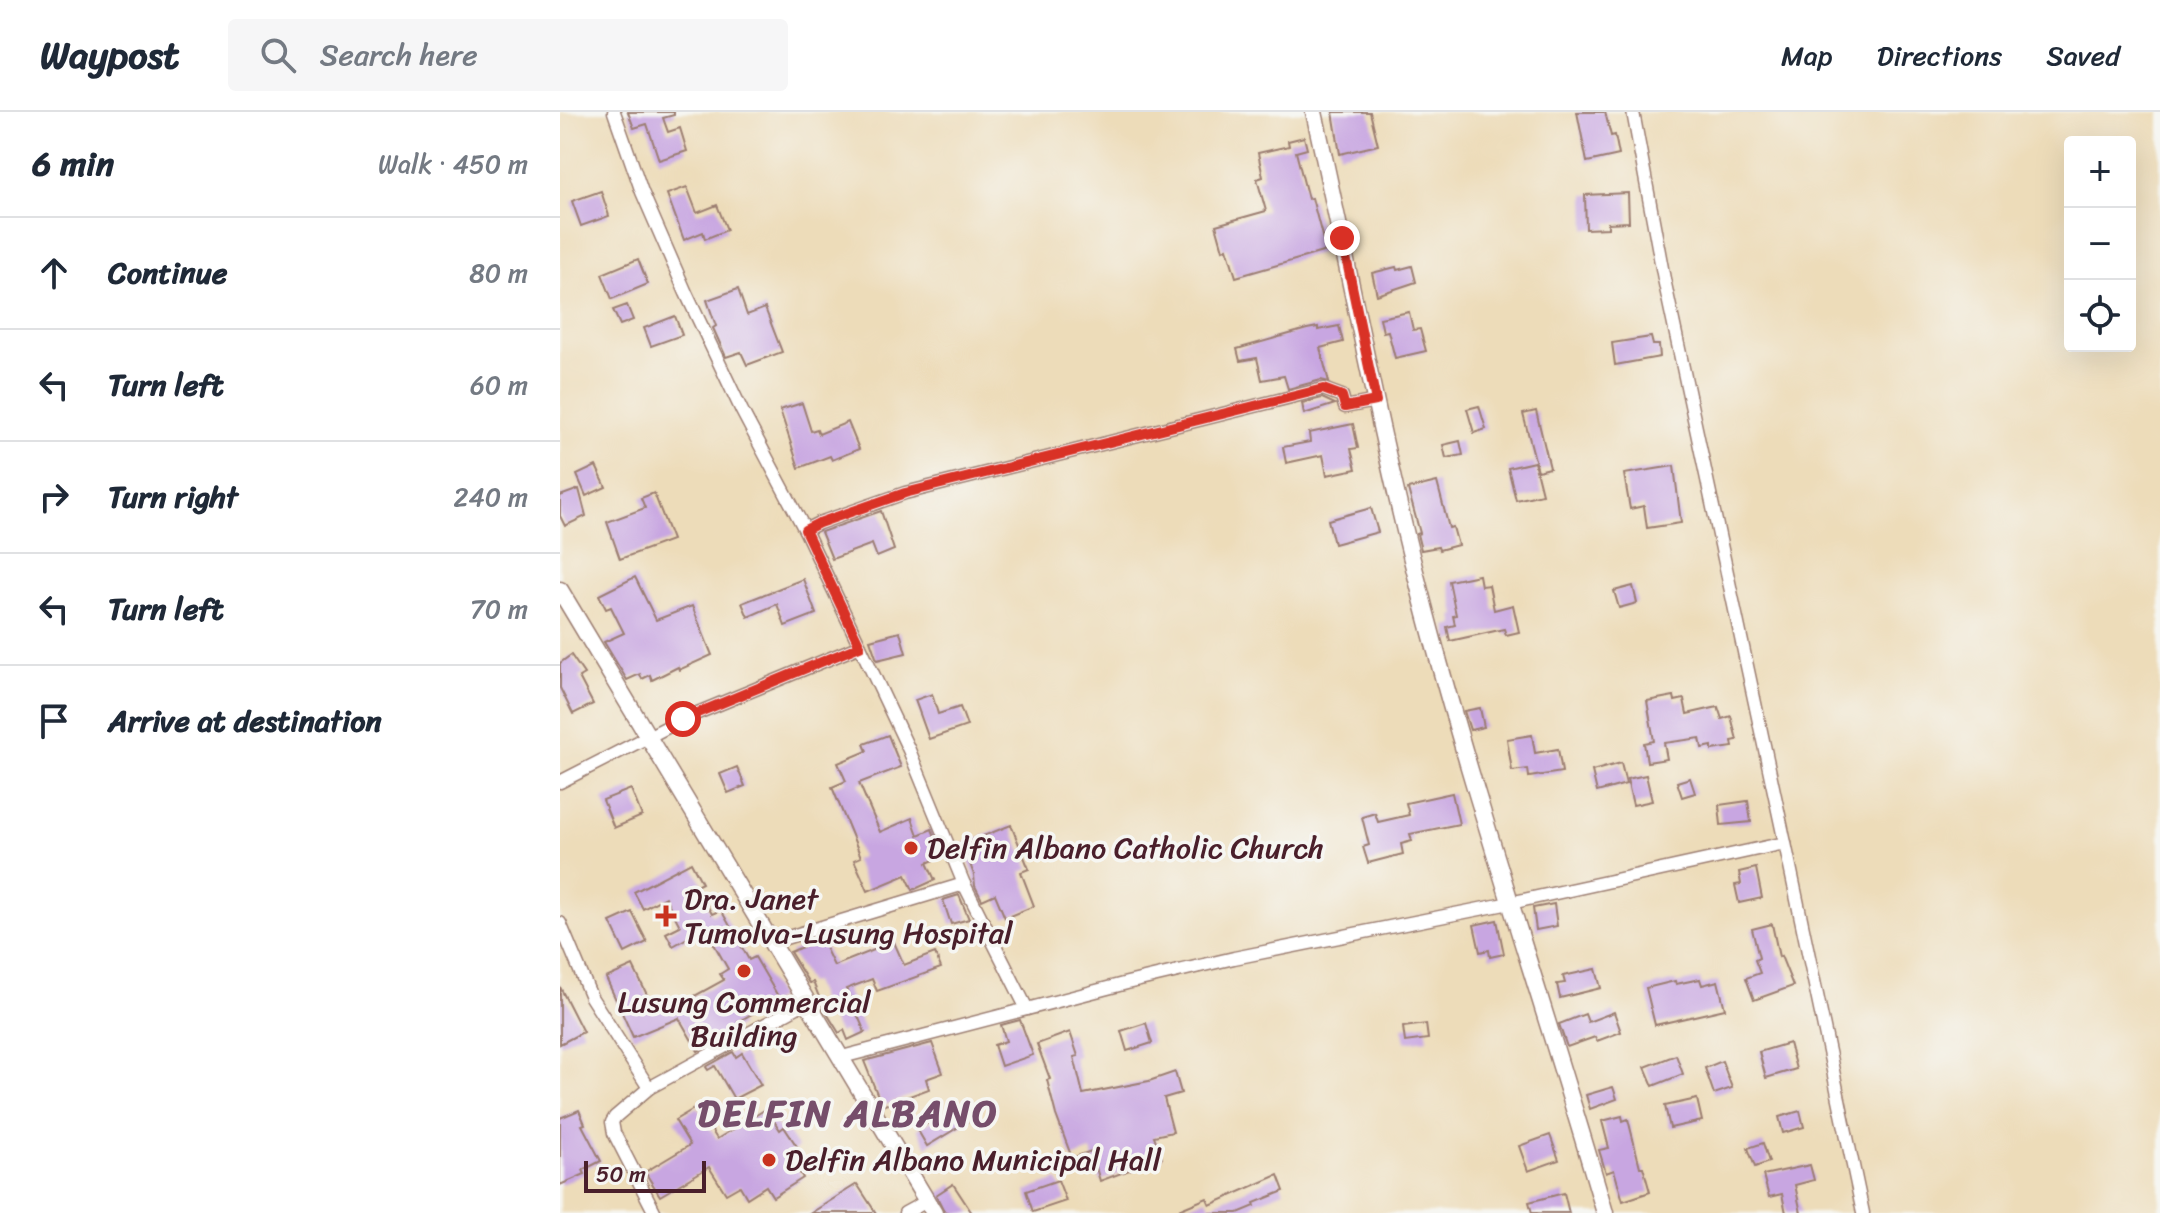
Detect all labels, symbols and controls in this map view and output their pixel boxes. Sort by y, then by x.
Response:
search box [228,19,788,91]
text: Waypost [40,22,180,89]
text: Search here [320,28,478,82]
text: Map [1781,31,1833,80]
text: Directions [1877,31,2002,80]
text: Saved [2046,31,2120,80]
icon: search [256,33,300,77]
text: 6 min [32,134,114,194]
map controls [2064,136,2136,352]
button: + [2064,136,2136,208]
text: Walk · 450 m [378,141,528,187]
button: − [2064,208,2136,280]
route end [1324,220,1360,256]
text: Continue [108,246,227,300]
text: 80 m [469,250,528,296]
icon: ahead [32,251,76,295]
button: locate [2064,280,2136,352]
text: Turn left [108,358,224,412]
text: 60 m [470,362,528,408]
icon: left [32,363,76,407]
text: Turn right [108,470,238,524]
text: 240 m [454,474,528,520]
icon: right [32,475,76,519]
text: Turn left [108,582,224,636]
text: 70 m [470,586,528,632]
icon: left [32,587,76,631]
text: Arrive at destination [108,694,382,748]
icon: arrive [32,699,76,743]
route start [665,701,701,737]
place label: Delfin Albano Catholic Church [927,821,1324,875]
marker: Delfin Albano Catholic Church [902,839,920,857]
place label: Dra. Janet Tumolva-Lusung Hospital [684,872,1014,960]
marker: Dra. Janet Tumolva-Lusung Hospital [655,905,677,927]
marker: Lusung Commercial Building [735,962,753,980]
place label: Lusung Commercial Building [617,975,872,1063]
district label: DELFIN ALBANO [697,1080,999,1147]
place label: Delfin Albano Municipal Hall [785,1133,1163,1187]
marker: Delfin Albano Municipal Hall [760,1151,778,1169]
text: 50 m [596,1155,646,1194]
scale bar [584,1157,706,1193]

